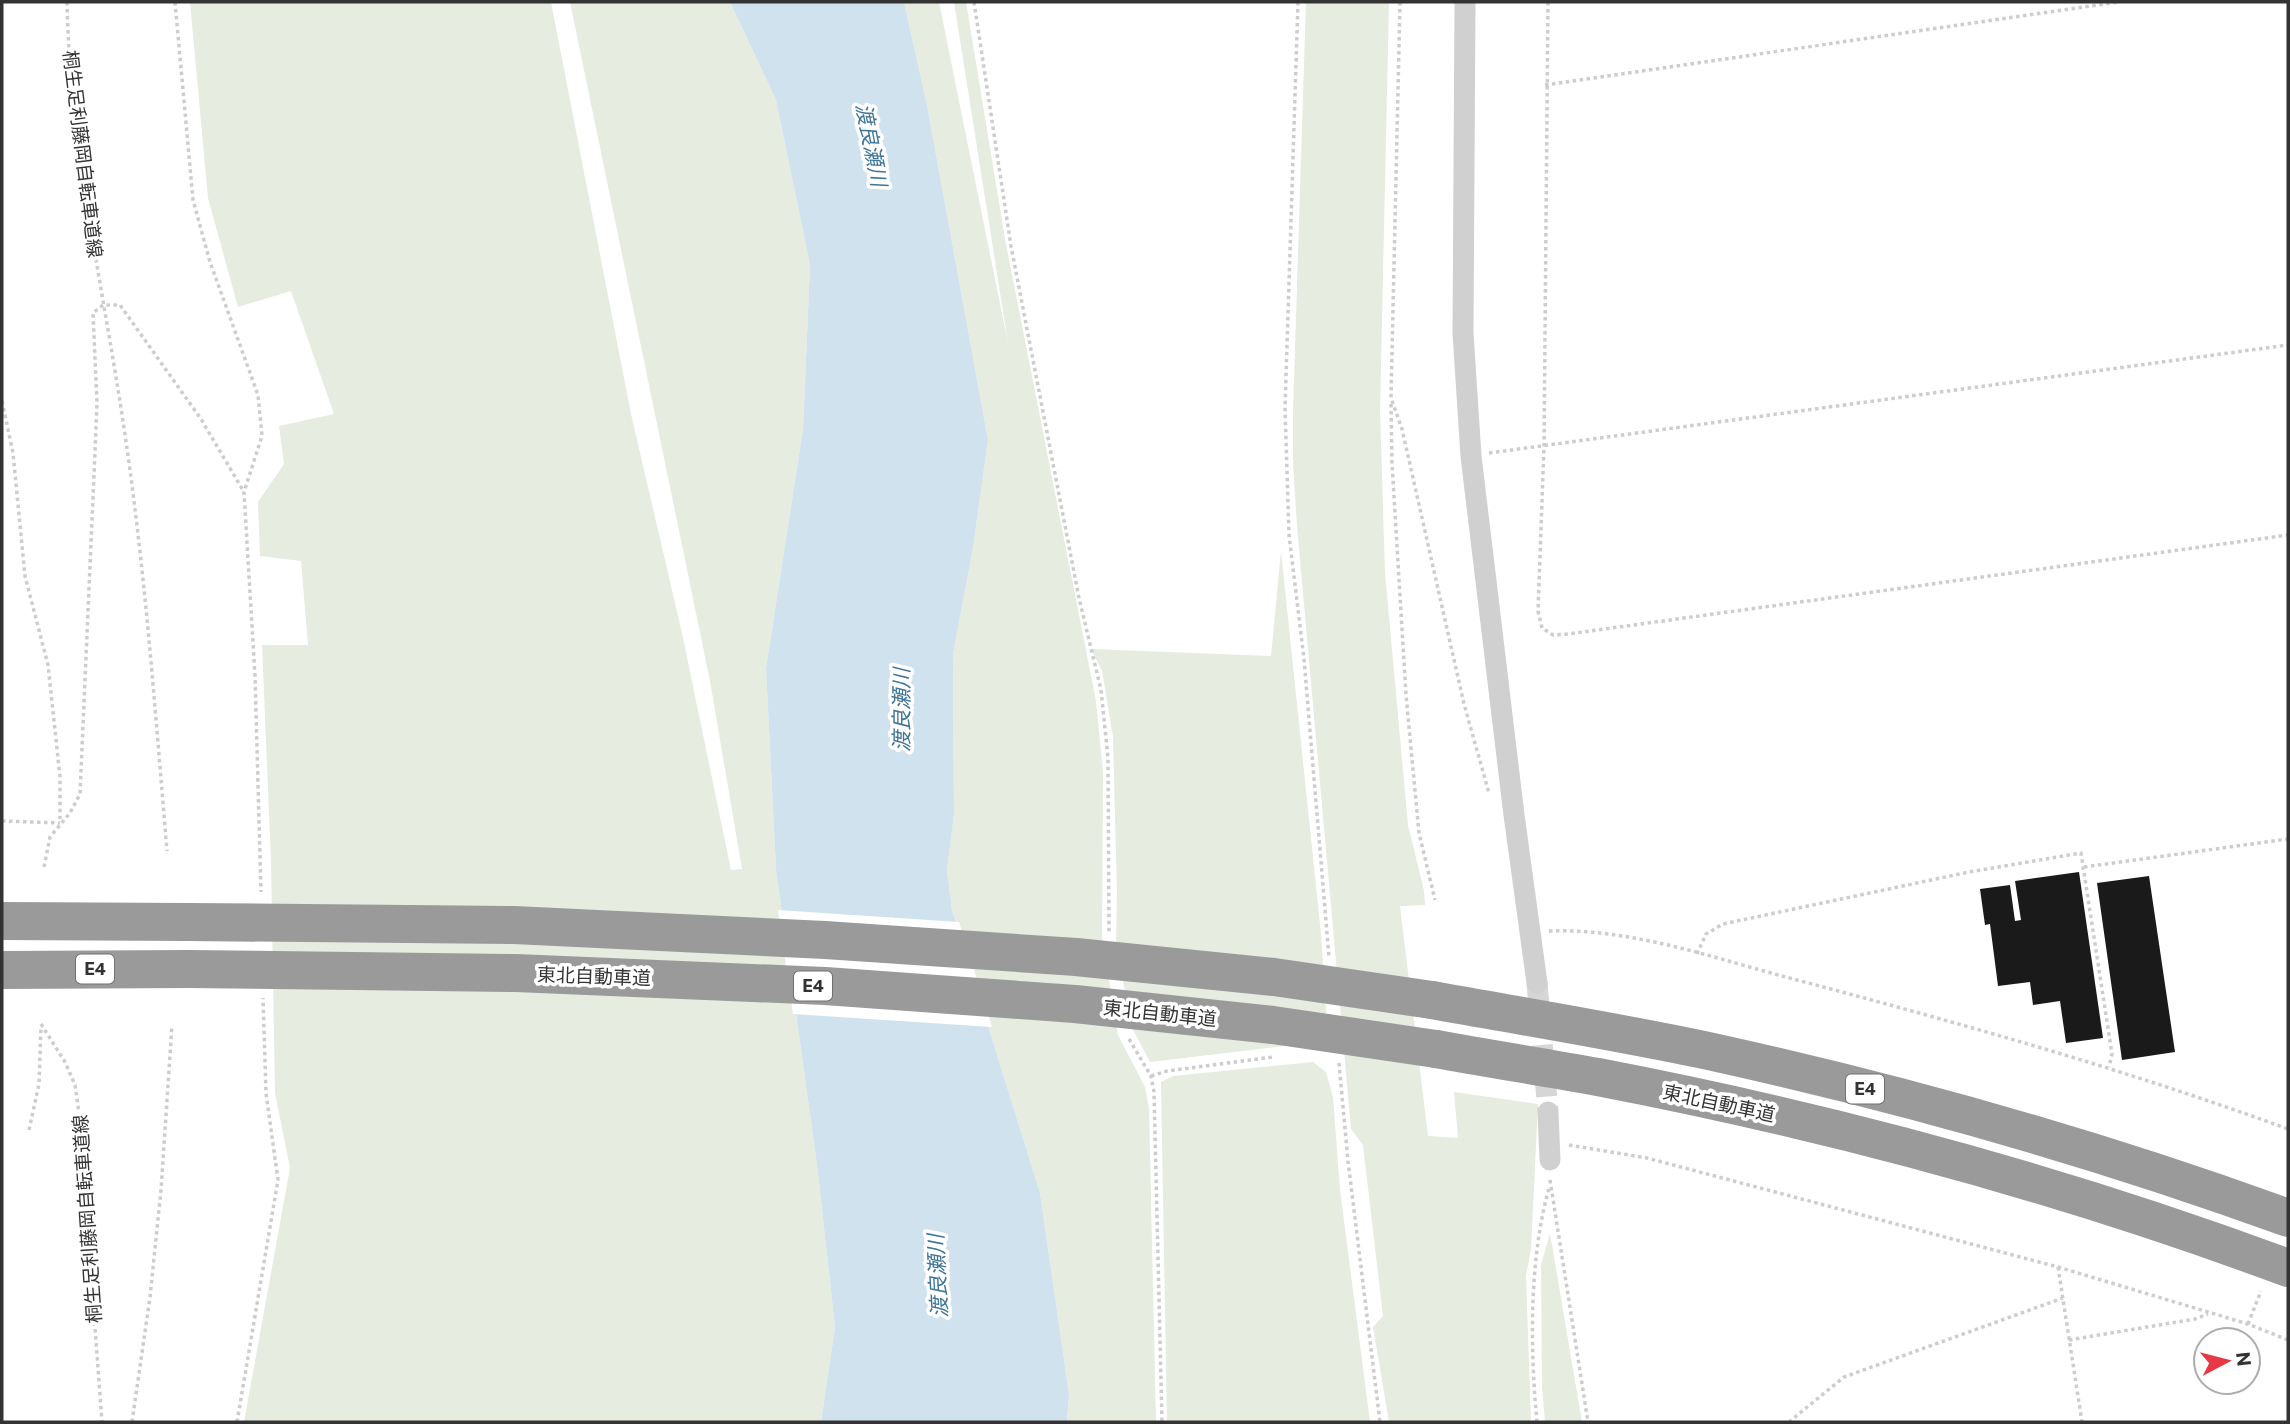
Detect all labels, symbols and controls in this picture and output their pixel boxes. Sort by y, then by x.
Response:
street label: 桐生足利藤岡自転車道線 [59,49,108,259]
water label: 渡良瀬川 [852,101,893,190]
water label: 渡良瀬川 [888,666,913,752]
road number: E4 [76,954,114,984]
street label: 東北自動車道 [537,962,651,989]
road number: E4 [794,972,832,1001]
street label: 東北自動車道 [1102,995,1218,1030]
road number: E4 [1846,1074,1884,1104]
street label: 東北自動車道 [1661,1079,1777,1126]
street label: 桐生足利藤岡自転車道線 [68,1114,105,1324]
water label: 渡良瀬川 [922,1231,951,1319]
north arrow [2192,1326,2262,1396]
text: N [2232,1350,2257,1367]

